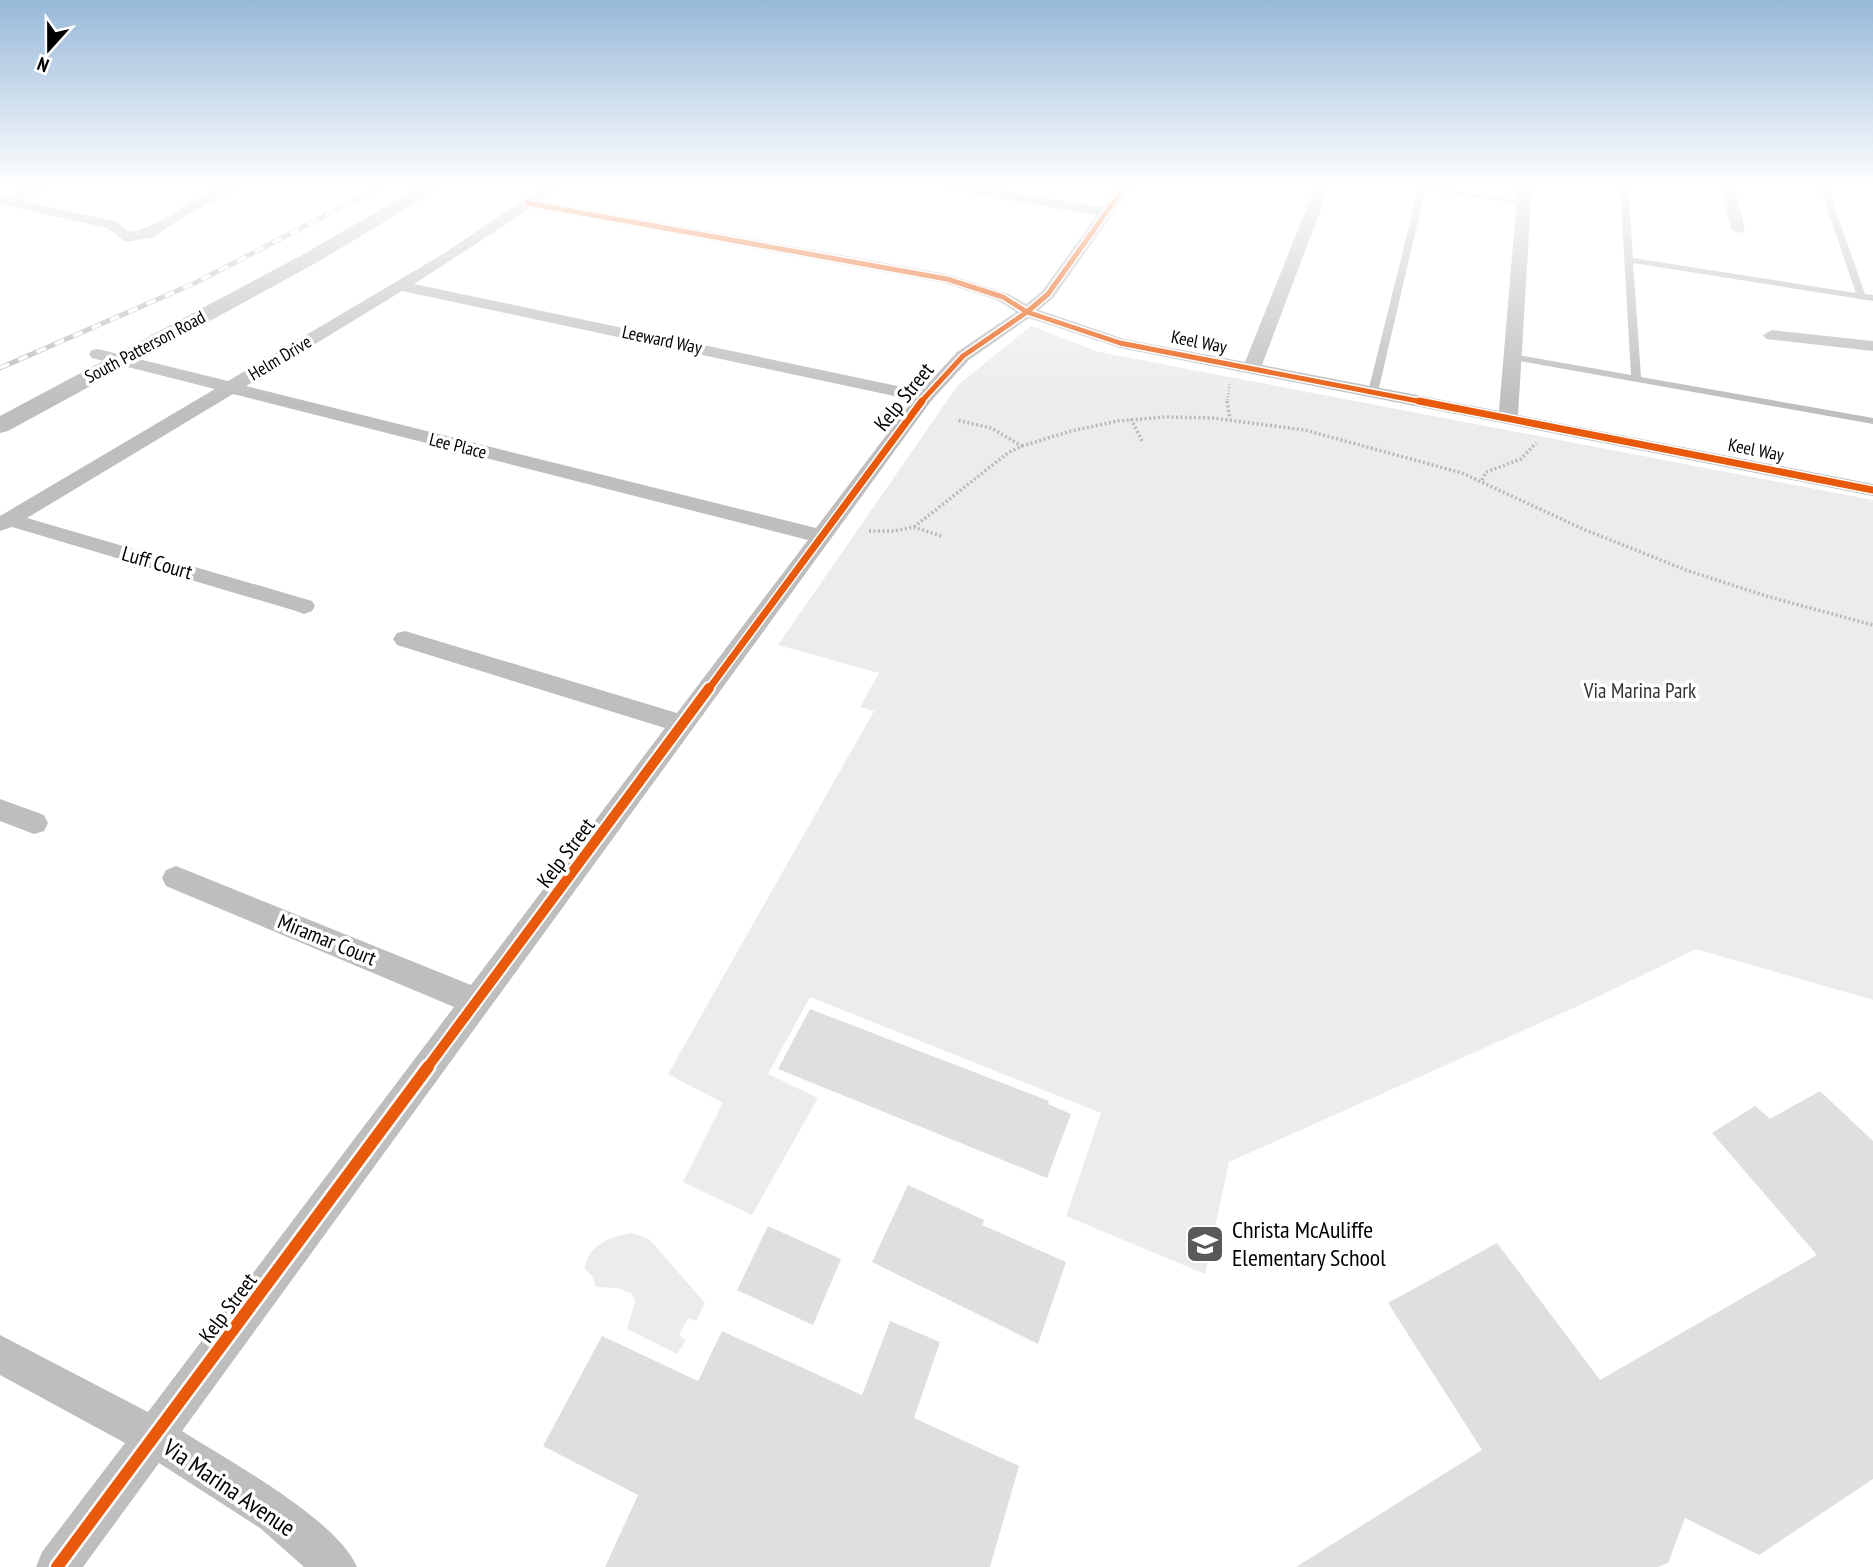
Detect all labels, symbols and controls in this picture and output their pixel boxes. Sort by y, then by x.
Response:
north arrow [14,14,84,84]
text: N [34,52,52,78]
street label: South Patterson Road [81,305,209,388]
street label: Leeward Way [620,320,704,359]
street label: Keel Way [1169,325,1229,358]
street label: Helm Drive [244,330,315,385]
street label: Kelp Street [868,357,939,436]
street label: Lee Place [427,427,489,464]
street label: Keel Way [1726,433,1786,466]
street label: Luff Court [119,540,196,585]
park label: Via Marina Park [1583,677,1696,704]
street label: Kelp Street [531,812,601,893]
street label: Miramar Court [274,908,380,972]
place label: Christa McAuliffe Elementary School [1232,1214,1386,1273]
school or university icon: Christa McAuliffe Elementary School [1184,1223,1226,1265]
street label: Kelp Street [193,1267,263,1348]
street label: Via Marina Avenue [156,1431,301,1543]

